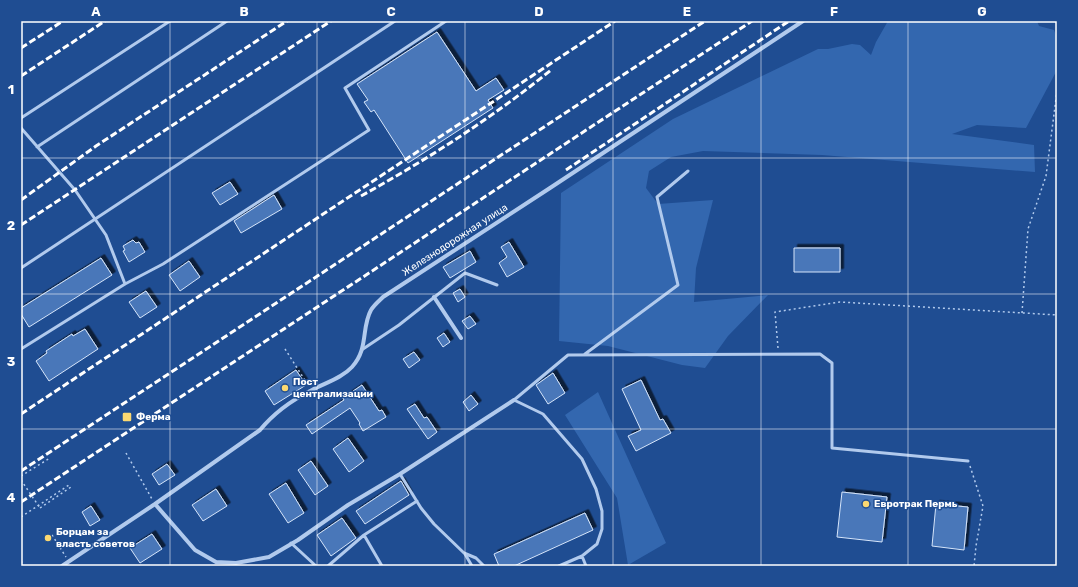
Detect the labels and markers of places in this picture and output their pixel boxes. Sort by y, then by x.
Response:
place label: Пост централизации [293,376,373,400]
marker: Пост централизации [280,383,290,393]
marker: Ферма [121,411,133,423]
place label: Ферма [136,411,171,423]
place label: Евротрак Пермь [874,498,958,510]
marker: Евротрак Пермь [861,499,871,509]
place label: Борцам за власть советов [56,526,135,550]
marker: Борцам за власть советов [43,533,53,543]

